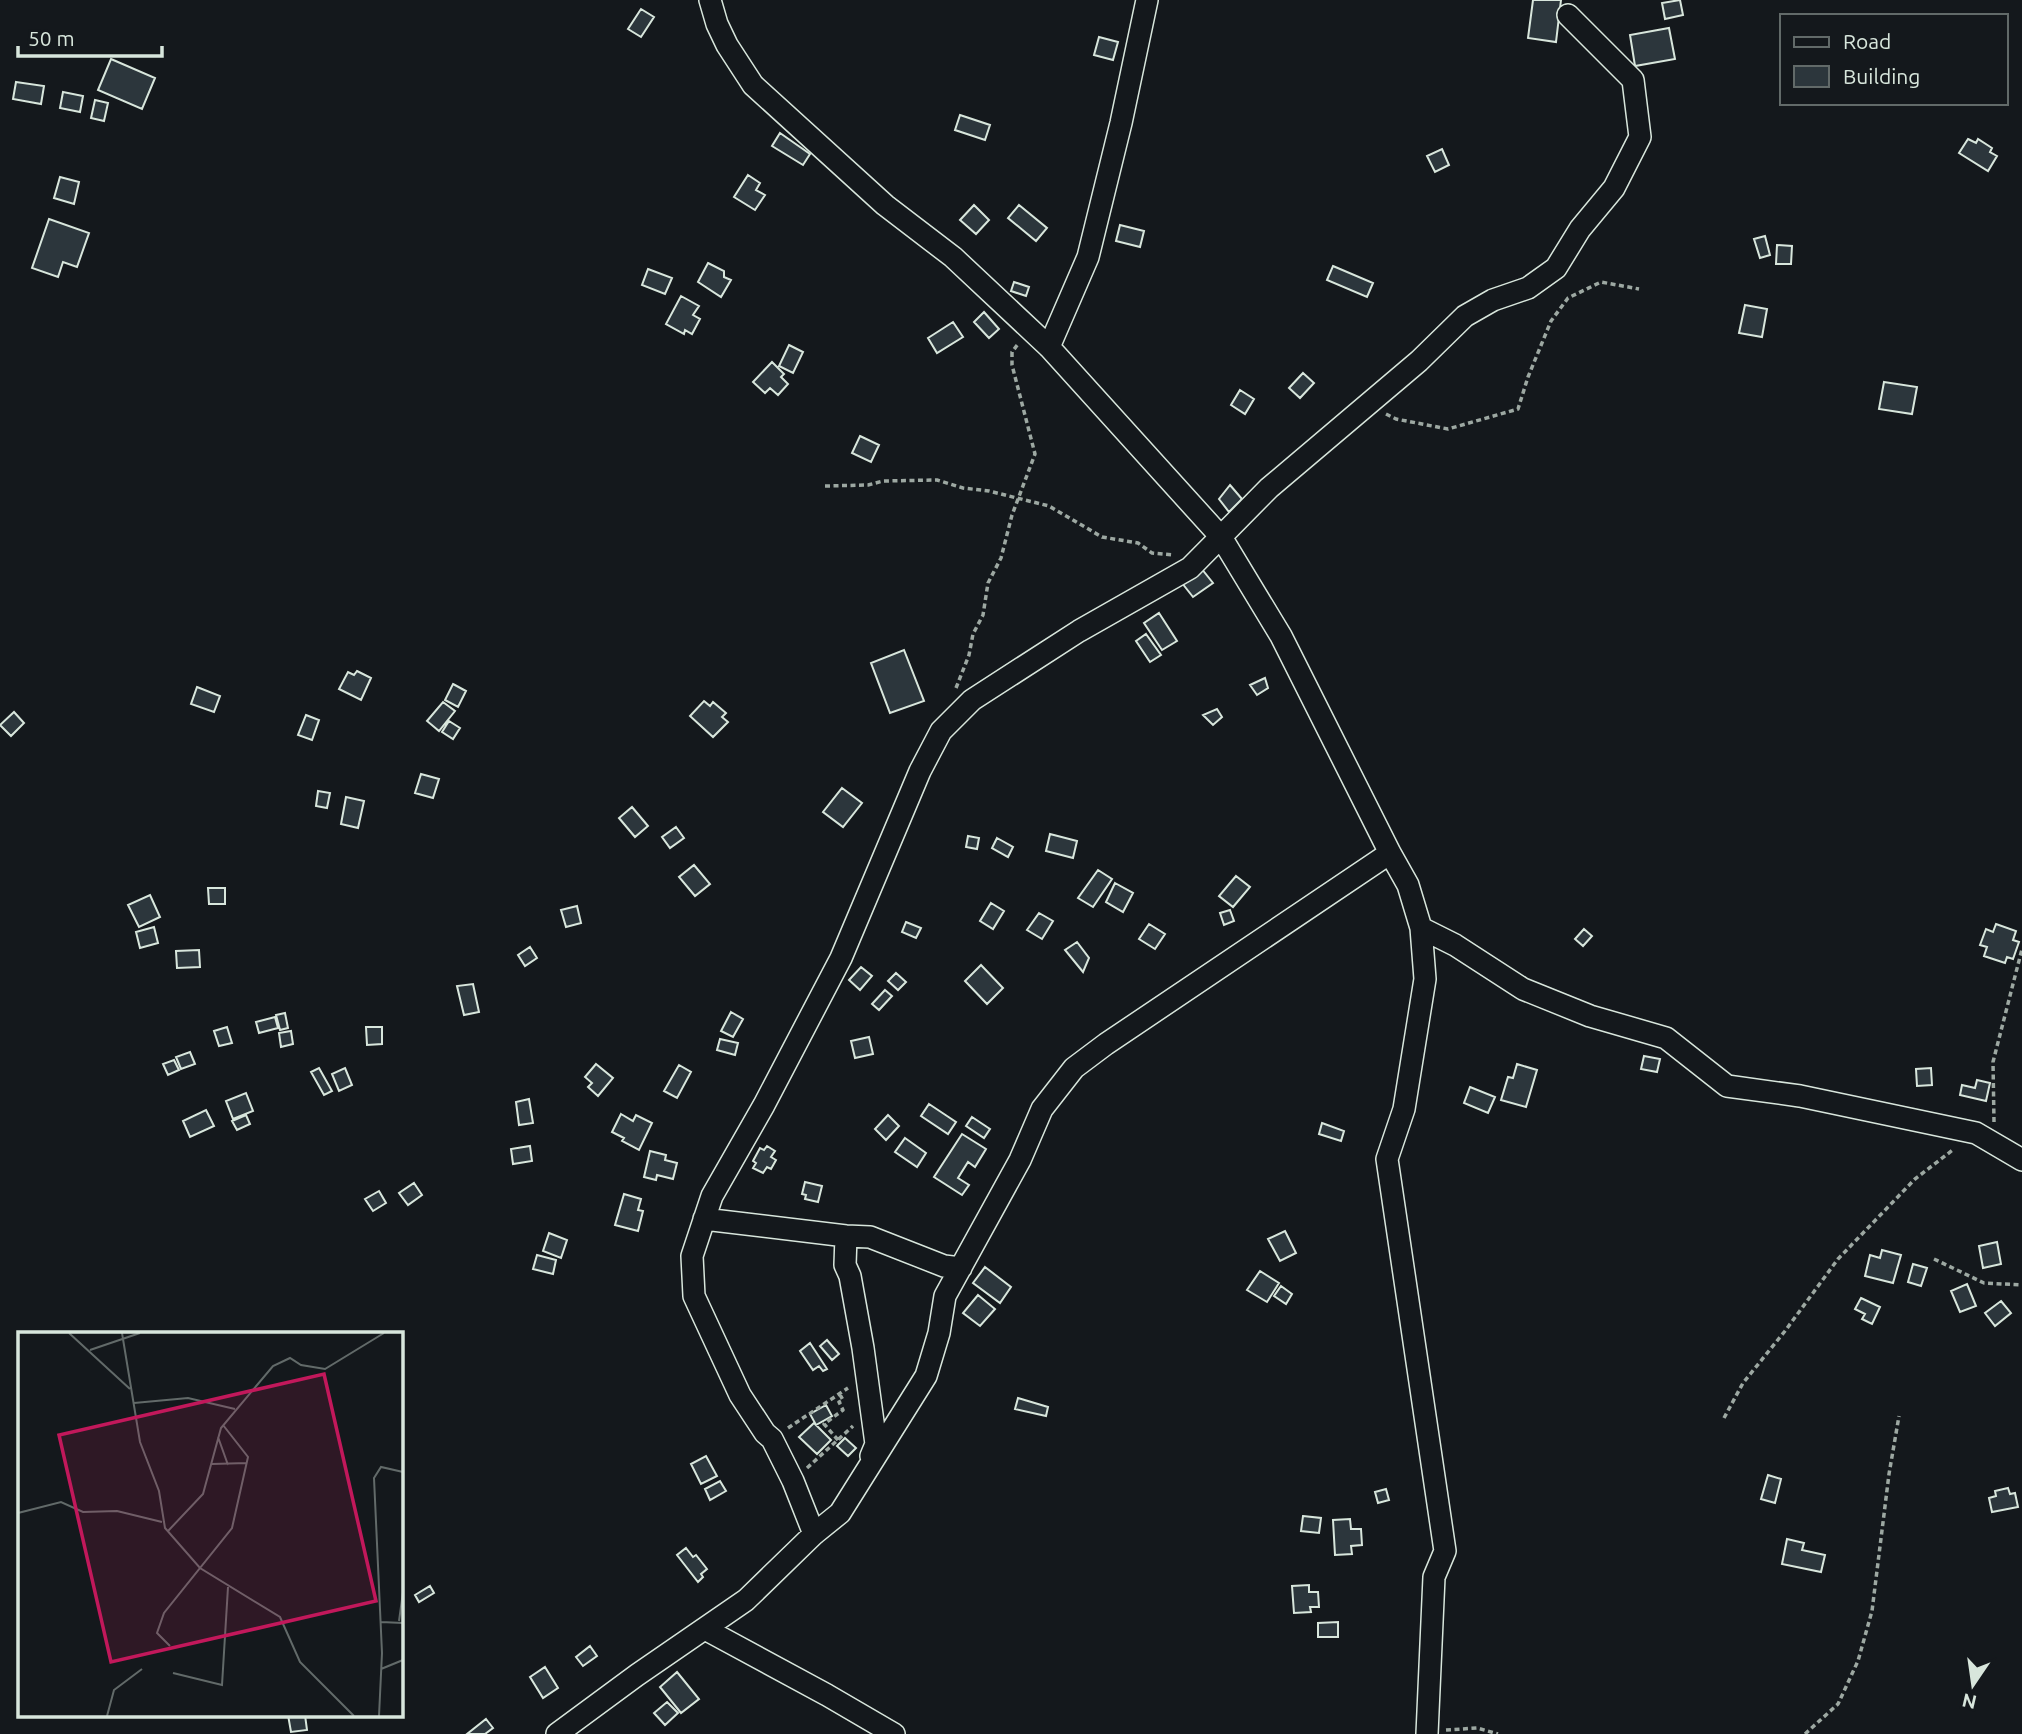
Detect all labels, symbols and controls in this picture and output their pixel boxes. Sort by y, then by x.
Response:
scale bar [18,14,161,58]
legend [1780,14,2008,105]
text: 50 m [28,26,75,50]
text: Road [1843,29,1891,53]
text: Building [1843,64,1920,88]
inset map [18,1332,402,1716]
north arrow [1938,1650,2008,1720]
text: N [1960,1689,1979,1714]

